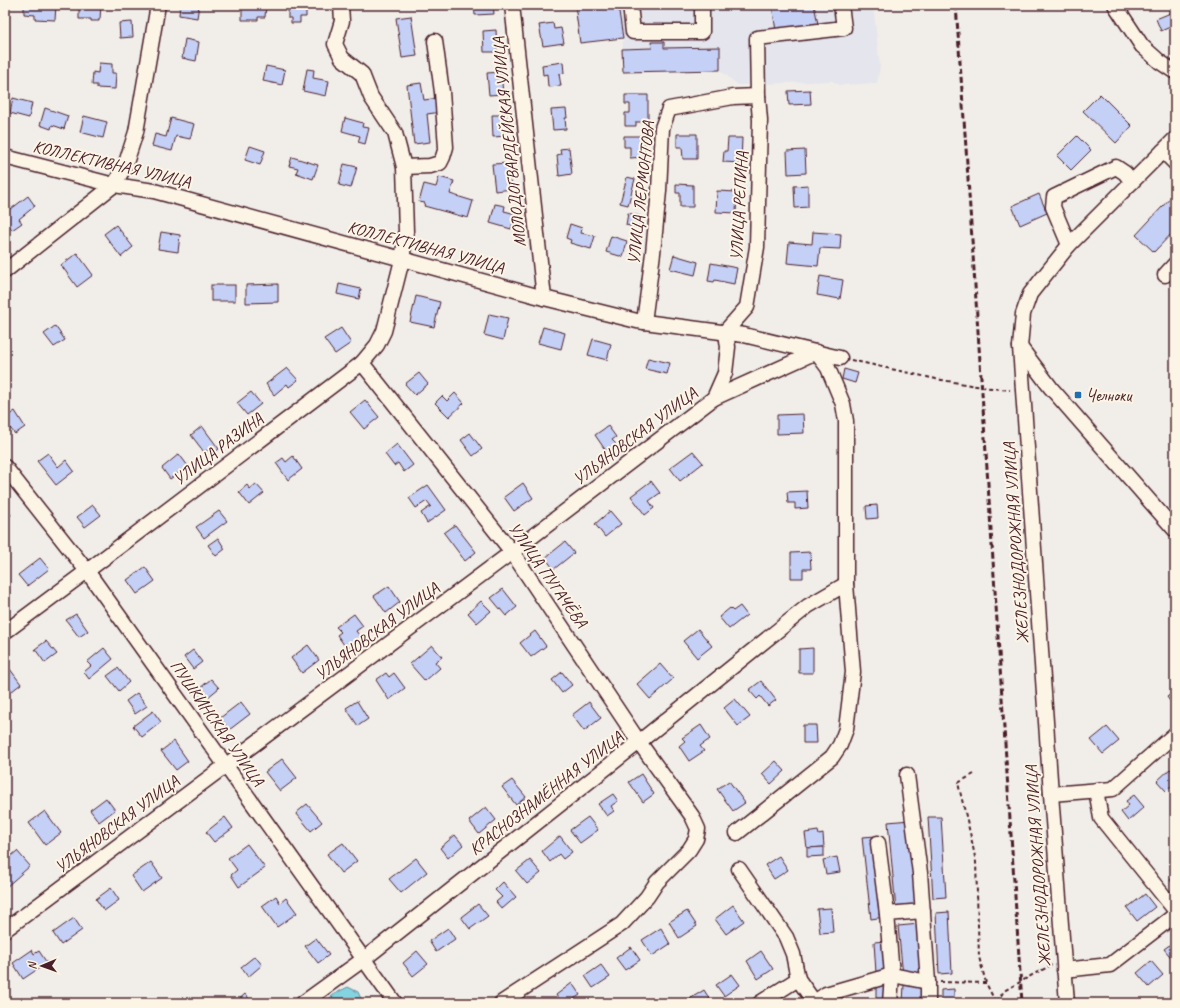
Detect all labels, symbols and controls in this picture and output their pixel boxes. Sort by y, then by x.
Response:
street label: МОЛОДОГВАРДЕЙСКАЯ УЛИЦА [487,36,530,248]
street label: УЛИЦА ЛЕРМОНТОВА [623,119,659,266]
street label: КОЛЛЕКТИВНАЯ УЛИЦА [31,136,193,192]
street label: УЛИЦА РЕПИНА [726,150,752,261]
street label: КОЛЛЕКТИВНАЯ УЛИЦА [346,216,507,278]
street label: УЛЬЯНОВСКАЯ УЛИЦА [569,382,702,489]
place label: Челноки [1086,385,1133,406]
marker: Челноки [1073,390,1083,400]
street label: УЛИЦА РАЗИНА [169,408,267,490]
street label: ЖЕЛЕЗНОДОРОЖНАЯ УЛИЦА [998,440,1034,644]
street label: УЛИЦА ПУГАЧЁВА [504,518,593,633]
street label: УЛЬЯНОВСКАЯ УЛИЦА [311,577,444,684]
street label: ПУШКИНСКАЯ УЛИЦА [166,656,269,791]
street label: КРАСНОЗНАМЁННАЯ УЛИЦА [465,726,628,860]
street label: ЖЕЛЕЗНОДОРОЖНАЯ УЛИЦА [1020,763,1056,967]
street label: УЛЬЯНОВСКАЯ УЛИЦА [51,770,184,877]
north arrow [22,946,62,986]
text: N [25,961,39,970]

